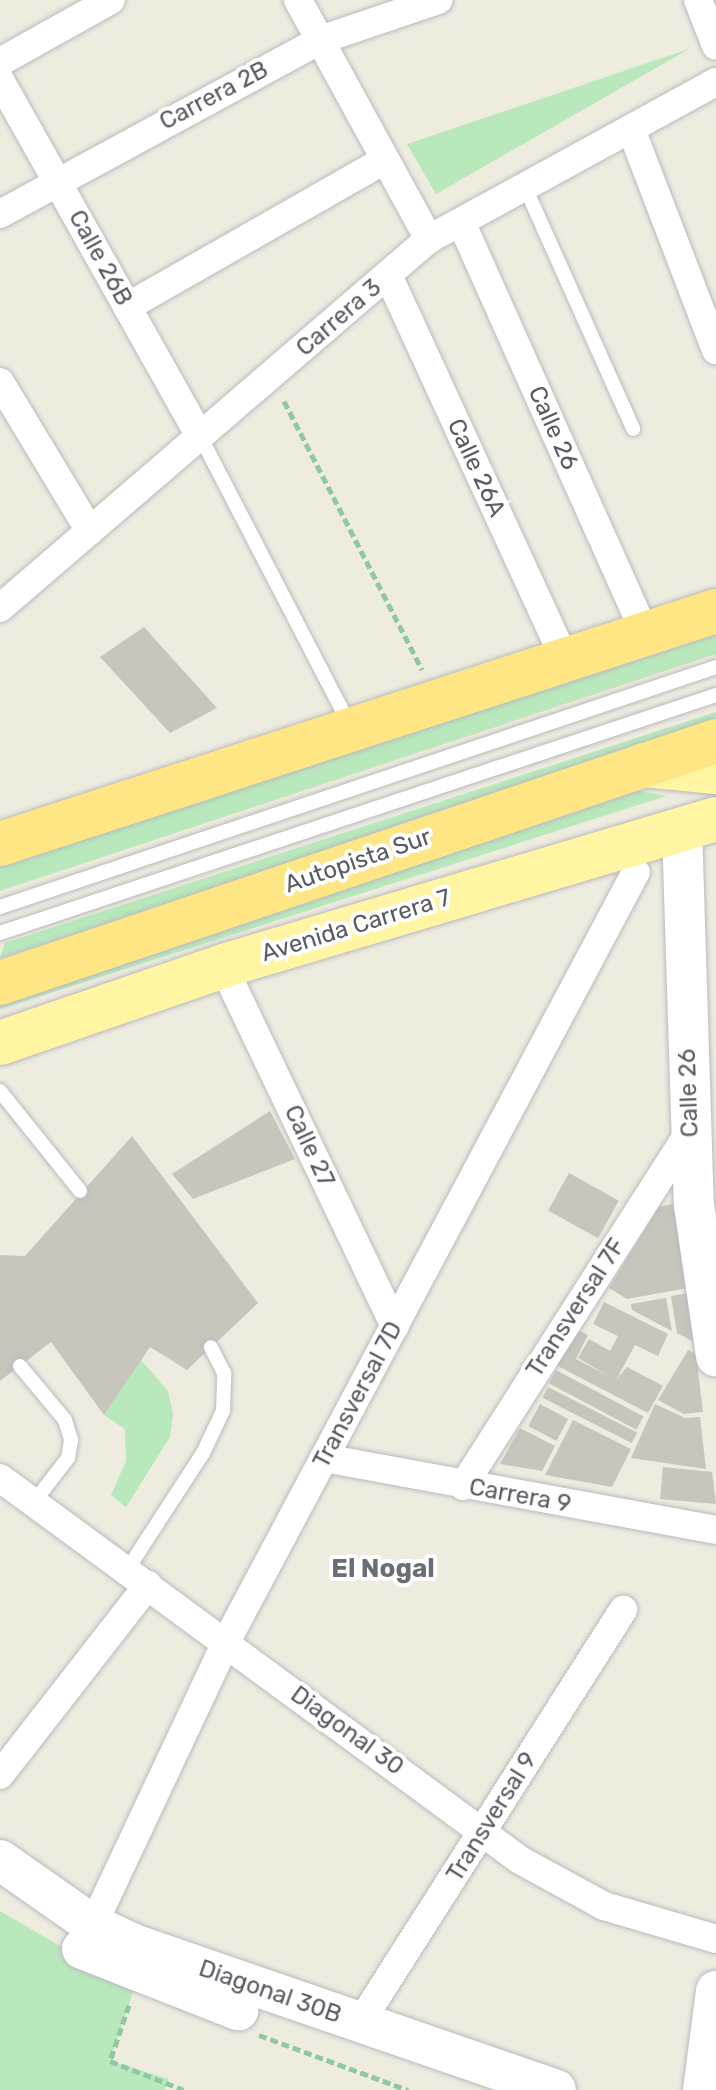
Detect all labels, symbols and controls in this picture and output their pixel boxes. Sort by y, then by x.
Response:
street label: Carrera 2B [155,55,273,137]
street label: Calle 26B [62,205,138,311]
street label: Carrera 3 [291,273,387,363]
street label: Calle 26 [522,382,584,474]
street label: Calle 26A [441,414,511,522]
street label: Autopista Sur [281,822,435,900]
street label: Avenida Carrera 7 [258,884,454,968]
street label: Calle 26 [673,1048,705,1138]
street label: Calle 27 [278,1101,340,1191]
street label: Transversal 7F [521,1233,631,1383]
street label: Transversal 7D [307,1317,409,1473]
street label: Carrera 9 [467,1473,573,1519]
district label: El Nogal [331,1553,435,1585]
street label: Diagonal 30 [285,1680,409,1782]
street label: Transversal 9 [441,1747,543,1887]
street label: Diagonal 30B [195,1954,345,2030]

